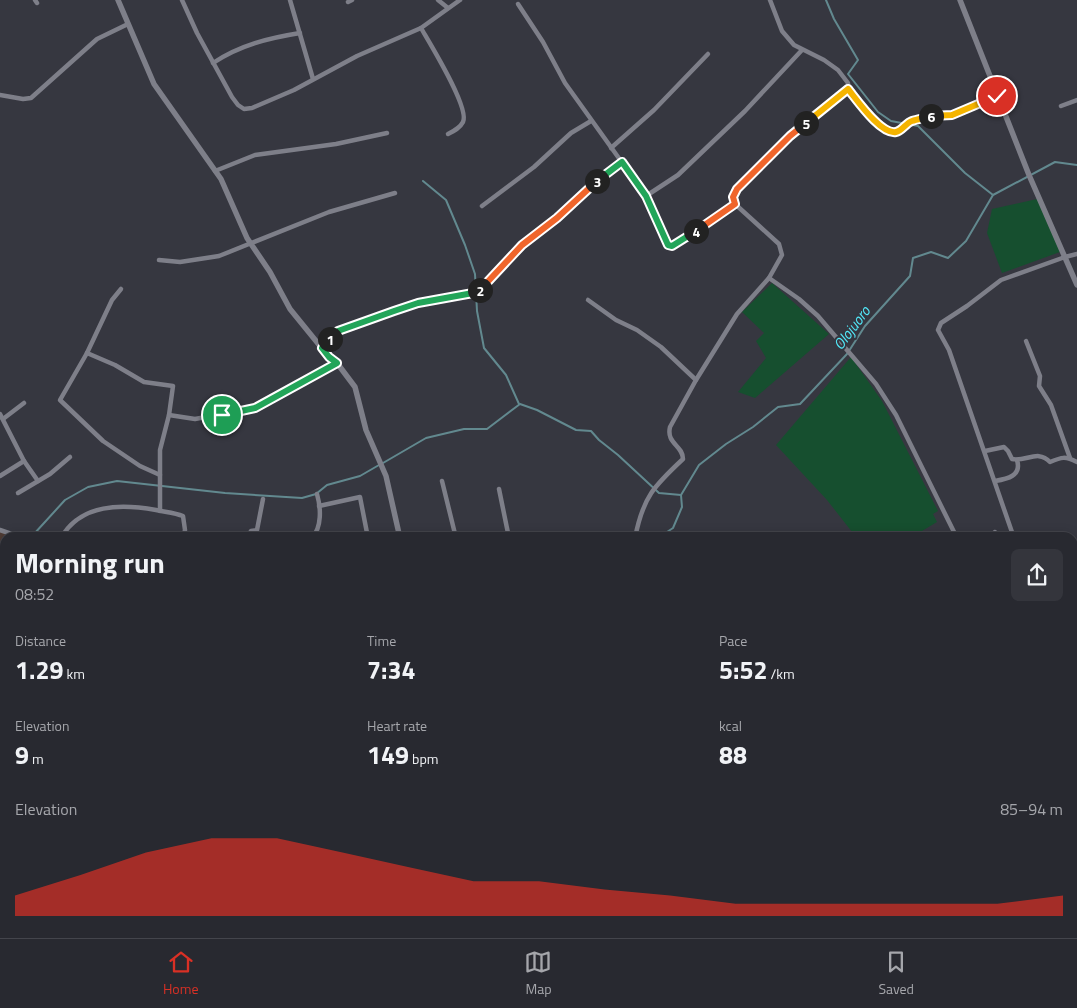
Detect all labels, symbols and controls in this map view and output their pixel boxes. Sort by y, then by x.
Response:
pin [976,75,1018,117]
icon: check [983,82,1011,110]
pin: 6 [918,104,944,128]
text: 6 [928,106,935,127]
pin: 5 [794,110,818,136]
text: 5 [803,113,810,134]
pin: 3 [584,168,610,194]
text: 3 [594,171,601,192]
pin: 4 [684,218,708,244]
text: 4 [693,221,700,242]
pin: 2 [468,278,492,302]
text: 2 [477,280,484,301]
water label: Olojuoro [827,300,876,355]
pin: 1 [318,326,342,352]
text: 1 [327,329,334,350]
pin [201,394,243,436]
icon: arrive [208,401,236,429]
text: Morning run [15,541,165,584]
button: share [1011,549,1063,601]
text: 08:52 [15,582,54,606]
text: Distance [15,630,66,651]
text: Time [367,630,396,651]
text: Pace [719,630,747,651]
text: 1.29 [15,651,63,689]
text: 7:34 [367,651,415,689]
text: 5:52 [719,651,767,689]
text: km [63,663,85,684]
text: /km [767,663,795,684]
text: Elevation [15,715,69,736]
text: Heart rate [367,715,427,736]
text: kcal [719,715,742,736]
text: 9 [15,736,29,774]
text: 149 [367,736,409,774]
text: 88 [719,736,747,774]
text: m [29,748,44,769]
text: bpm [409,748,439,769]
text: Elevation [15,797,77,821]
text: 85–94 m [1000,797,1063,821]
tab: Home [163,948,199,999]
tab: Map [524,948,552,999]
tab: Saved [878,948,914,999]

